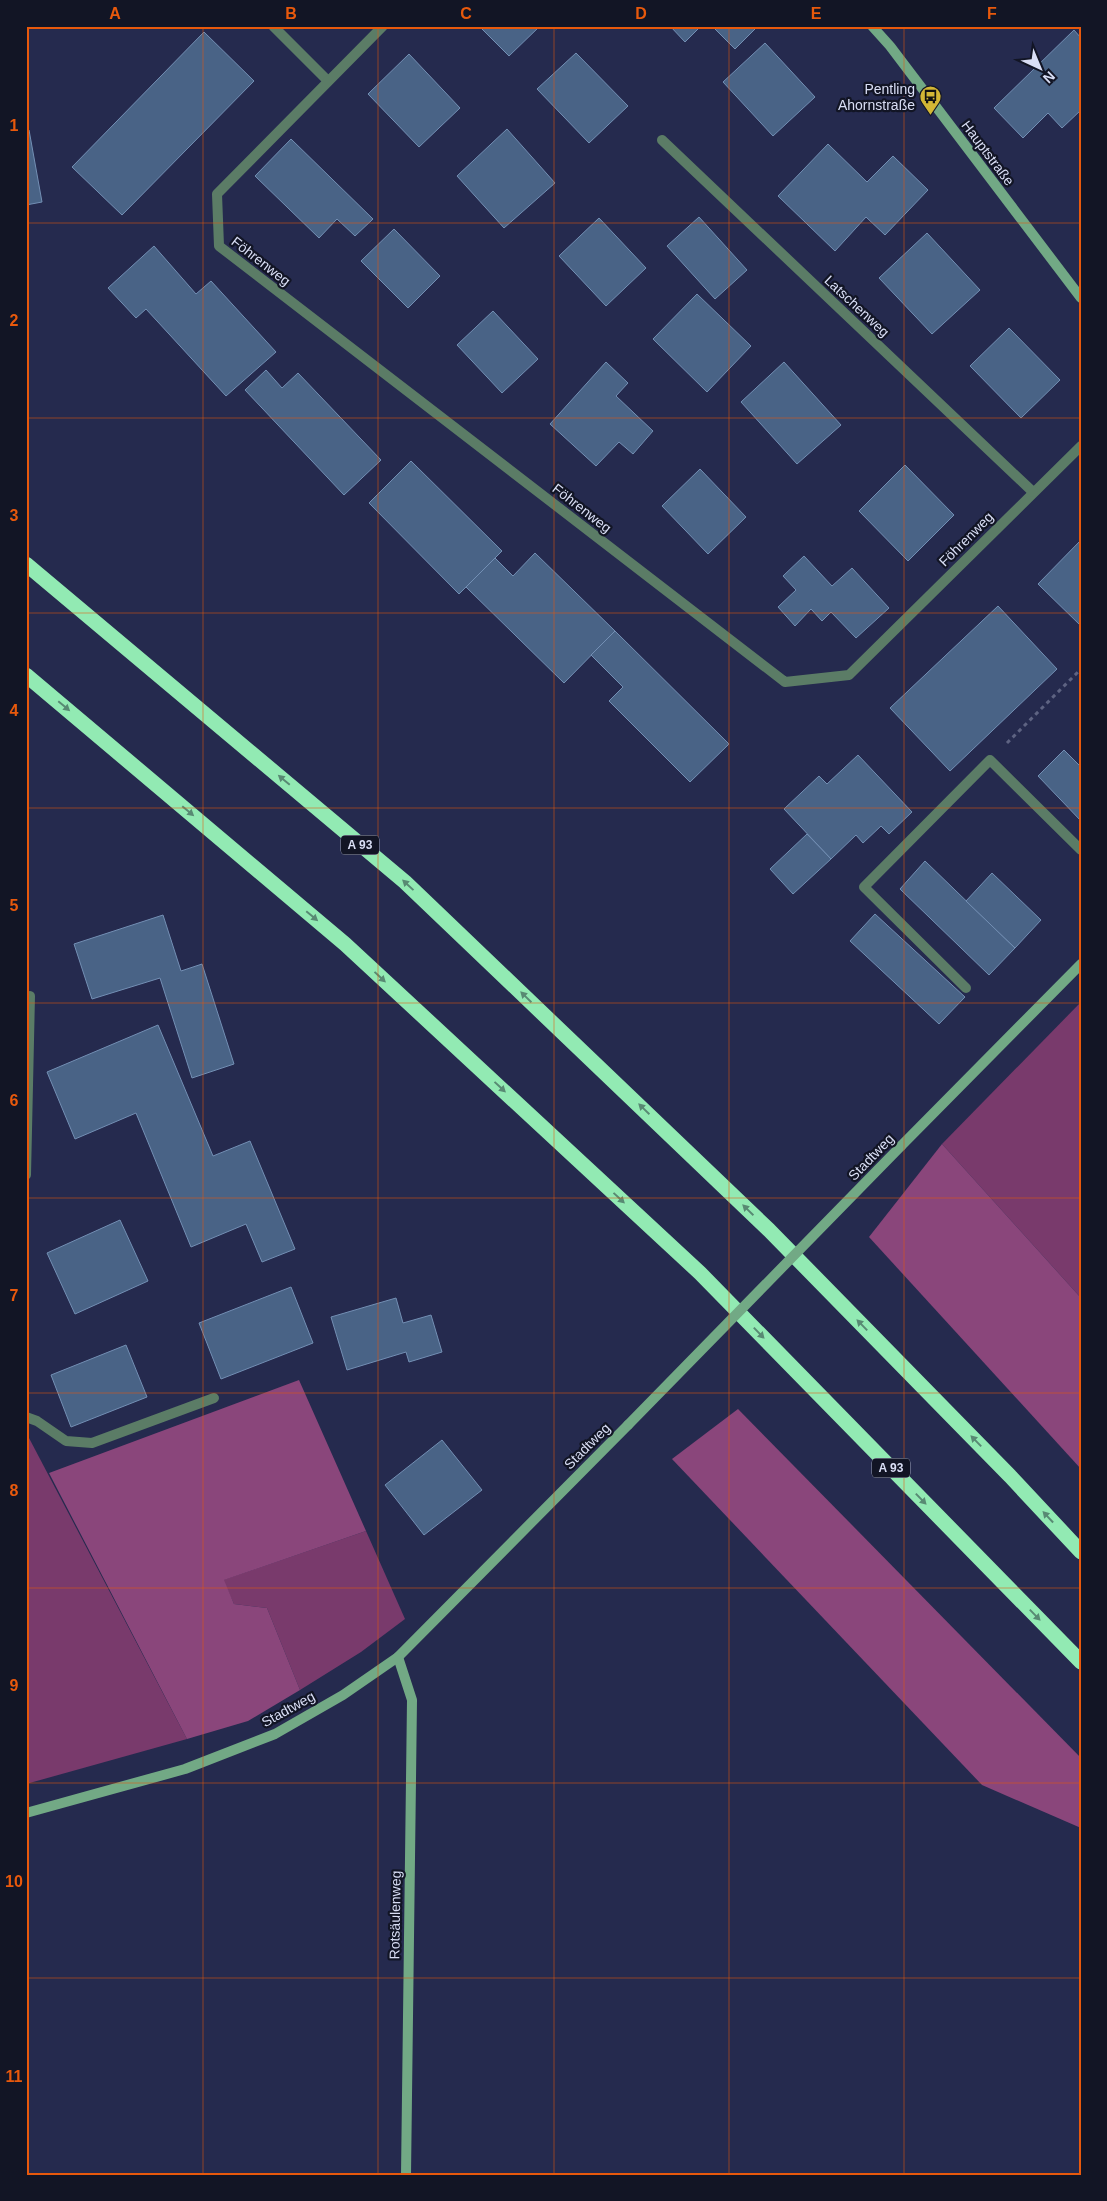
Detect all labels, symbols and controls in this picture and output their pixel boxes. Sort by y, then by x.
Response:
text: A [109,5,121,22]
text: B [285,5,297,22]
text: C [460,5,472,22]
text: D [635,5,647,22]
text: E [811,5,822,22]
text: F [987,5,997,22]
north arrow [1014,42,1064,92]
text: N [1040,68,1058,87]
place label: Pentling Ahornstraße [838,81,915,113]
bus stop icon: Pentling Ahornstraße [919,85,943,116]
text: 1 [10,117,19,134]
street label: Hauptstraße [958,117,1018,189]
street label: Föhrenweg [228,233,294,289]
street label: Latschenweg [821,272,893,340]
text: 2 [10,312,19,329]
street label: Föhrenweg [549,480,615,536]
text: 3 [10,507,19,524]
street label: Föhrenweg [936,509,996,569]
one-way arrow [57,700,69,712]
text: 4 [10,702,19,719]
one-way arrow [278,775,291,786]
one-way arrow [181,805,194,816]
road number: A 93 [341,836,379,854]
one-way arrow [402,879,414,891]
text: 5 [10,897,19,914]
one-way arrow [305,910,317,922]
one-way arrow [374,971,386,983]
one-way arrow [520,991,532,1003]
one-way arrow [493,1082,506,1093]
text: 6 [10,1092,19,1109]
one-way arrow [638,1103,650,1115]
street label: Stadtweg [845,1130,897,1184]
one-way arrow [613,1192,625,1204]
one-way arrow [742,1204,754,1216]
text: 7 [10,1287,19,1304]
one-way arrow [856,1319,868,1331]
one-way arrow [753,1327,765,1339]
street label: Stadtweg [561,1420,613,1472]
one-way arrow [970,1435,982,1447]
road number: A 93 [872,1459,910,1478]
text: 8 [10,1482,19,1499]
one-way arrow [915,1493,927,1505]
one-way arrow [1042,1511,1054,1523]
one-way arrow [1029,1609,1041,1621]
text: 9 [10,1677,19,1694]
street label: Stadtweg [259,1688,317,1730]
street label: Rotsäulenweg [386,1870,404,1960]
text: 10 [5,1873,23,1890]
text: 11 [6,2068,23,2085]

